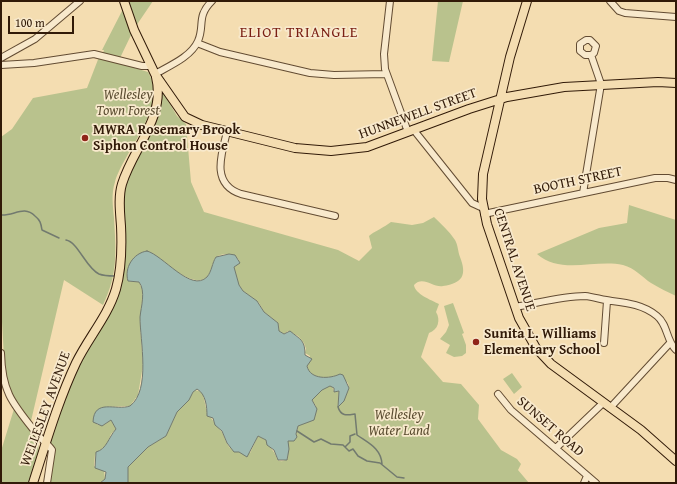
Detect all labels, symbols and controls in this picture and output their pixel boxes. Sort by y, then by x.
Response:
scale bar [10,8,76,34]
text: 100 m [15,14,45,31]
district label: ELIOT TRIANGLE [240,24,358,42]
street label: HUNNEWELL STREET [357,85,479,143]
park label: Wellesley Town Forest [96,87,160,120]
place label: MWRA Rosemary Brook Siphon Control House [93,122,240,154]
marker: MWRA Rosemary Brook Siphon Control House [80,133,90,143]
street label: BOOTH STREET [532,163,624,199]
street label: CENTRAL AVENUE [489,206,539,314]
place label: Sunita L. Williams Elementary School [484,326,600,358]
marker: Sunita L. Williams Elementary School [471,337,481,347]
street label: WELLESLEY AVENUE [17,349,75,469]
street label: SUNSET ROAD [513,393,587,461]
park label: Wellesley Water Land [368,407,430,440]

